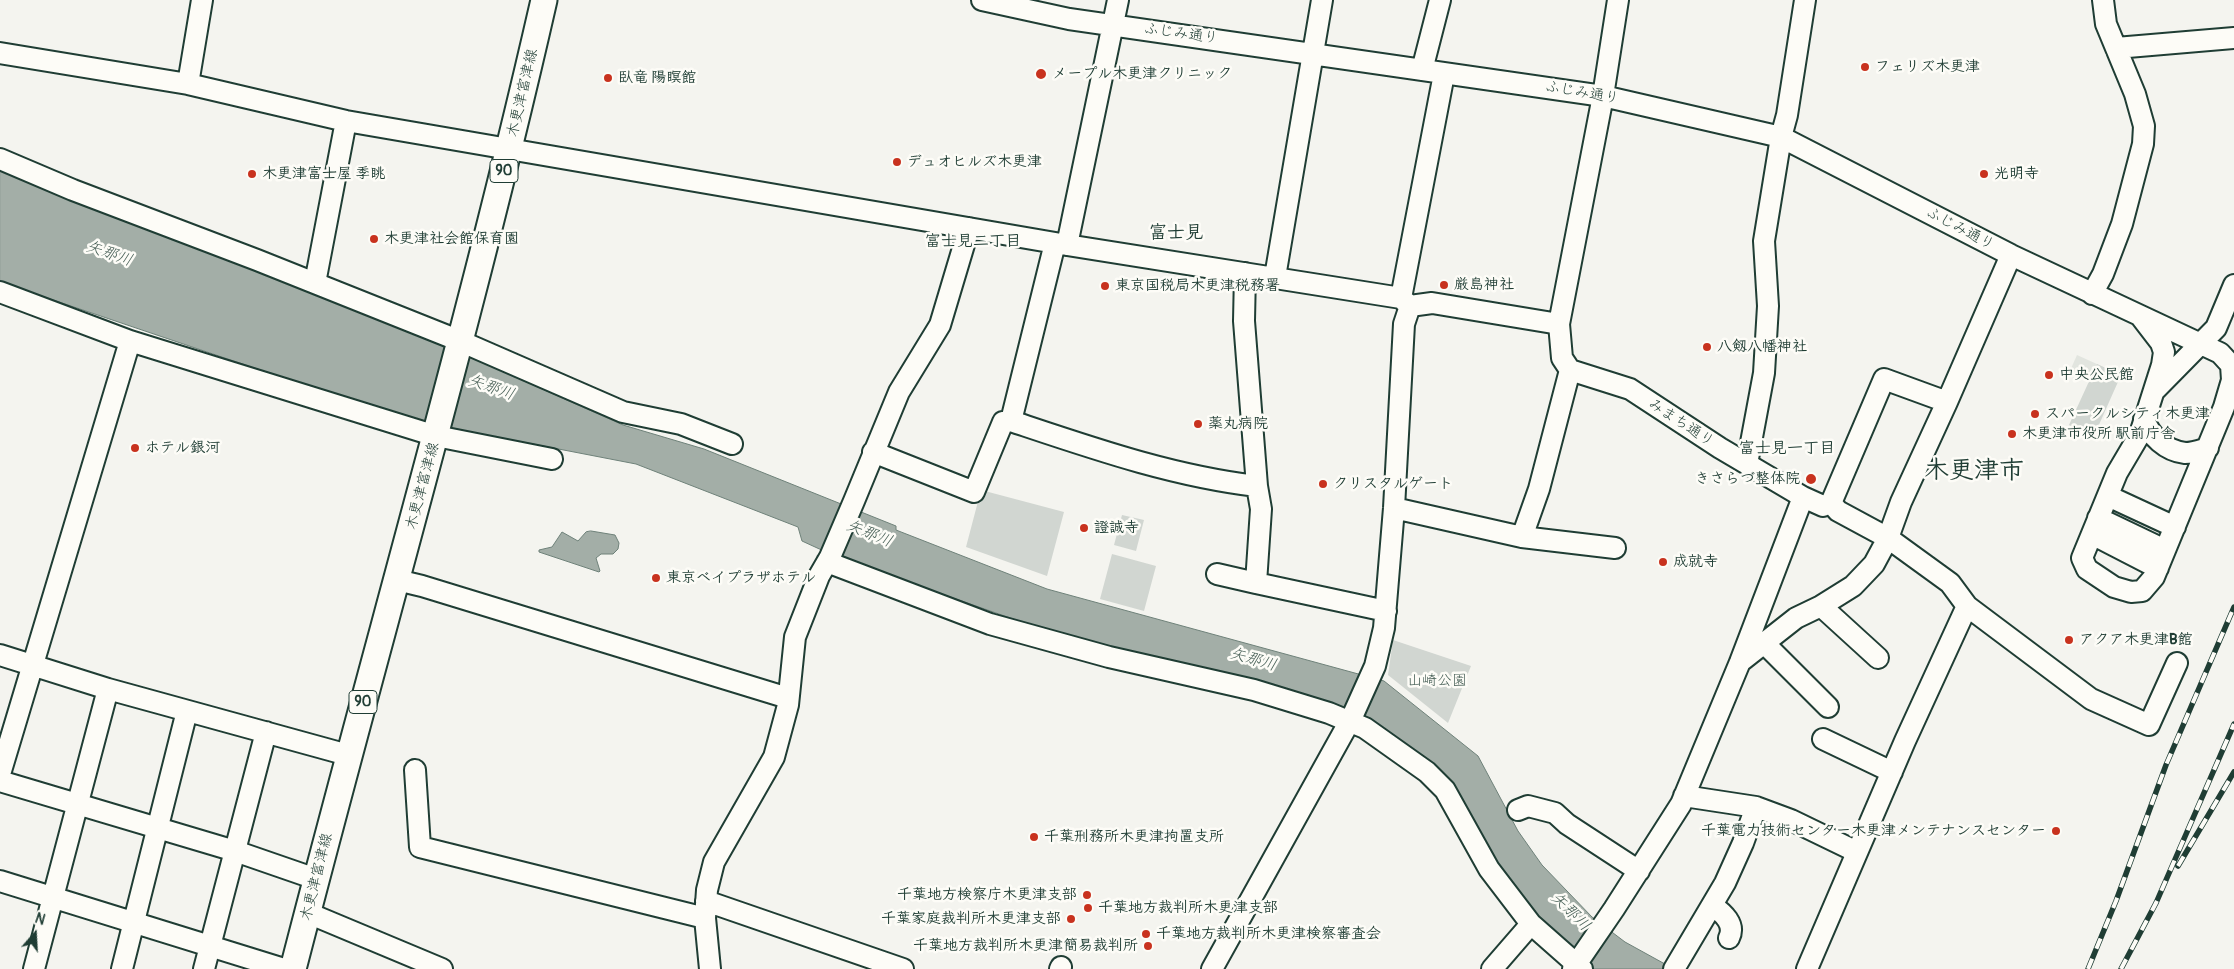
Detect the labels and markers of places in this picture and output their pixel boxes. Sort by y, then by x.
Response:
place label: フェリズ木更津 [1875,58,1980,76]
marker: フェリズ木更津 [1859,61,1871,73]
place label: メープル木更津クリニック [1052,65,1232,83]
marker: メープル木更津クリニック [1034,67,1048,81]
place label: 臥竜 陽瞑館 [618,69,696,87]
marker: 臥竜 陽瞑館 [602,72,614,84]
place label: デュオヒルズ木更津 [907,153,1042,171]
marker: デュオヒルズ木更津 [891,156,903,168]
place label: 木更津富士屋 季眺 [262,165,385,183]
place label: 光明寺 [1994,165,2039,183]
marker: 木更津富士屋 季眺 [246,168,258,180]
marker: 光明寺 [1978,168,1990,180]
place label: 木更津社会館保育園 [384,230,519,248]
marker: 木更津社会館保育園 [368,233,380,245]
place label: 厳島神社 [1454,276,1514,294]
place label: 東京国税局木更津税務署 [1115,277,1280,295]
marker: 厳島神社 [1438,279,1450,291]
marker: 東京国税局木更津税務署 [1099,280,1111,292]
place label: 八剱八幡神社 [1717,338,1807,356]
marker: 八剱八幡神社 [1701,341,1713,353]
place label: 中央公民館 [2059,366,2134,384]
marker: 中央公民館 [2043,369,2055,381]
place label: スパークルシティ木更津 [2045,405,2210,423]
marker: スパークルシティ木更津 [2029,408,2041,420]
place label: 薬丸病院 [1208,415,1268,433]
marker: 薬丸病院 [1192,418,1204,430]
place label: 木更津市役所 駅前庁舎 [2022,425,2175,443]
marker: 木更津市役所 駅前庁舎 [2006,428,2018,440]
place label: ホテル銀河 [145,439,220,457]
marker: ホテル銀河 [129,442,141,454]
place label: きさらづ整体院 [1695,470,1800,488]
marker: きさらづ整体院 [1804,472,1818,486]
place label: クリスタルゲート [1333,475,1453,493]
marker: クリスタルゲート [1317,478,1329,490]
place label: 證誠寺 [1094,519,1139,537]
marker: 證誠寺 [1078,522,1090,534]
place label: 成就寺 [1673,553,1718,571]
marker: 成就寺 [1657,556,1669,568]
place label: 東京ベイプラザホテル [666,569,816,587]
marker: 東京ベイプラザホテル [650,572,662,584]
place label: アクア木更津B館 [2079,631,2192,649]
marker: アクア木更津B館 [2063,634,2075,646]
place label: 千葉電力技術センター木更津メンテナンスセンター [1701,822,2046,840]
marker: 千葉電力技術センター木更津メンテナンスセンター [2050,825,2062,837]
place label: 千葉刑務所木更津拘置支所 [1044,828,1224,846]
marker: 千葉刑務所木更津拘置支所 [1028,831,1040,843]
place label: 千葉地方検察庁木更津支部 [897,886,1077,904]
marker: 千葉地方検察庁木更津支部 [1081,889,1093,901]
place label: 千葉地方裁判所木更津支部 [1098,899,1278,917]
marker: 千葉地方裁判所木更津支部 [1082,902,1094,914]
place label: 千葉家庭裁判所木更津支部 [881,910,1061,928]
marker: 千葉家庭裁判所木更津支部 [1065,913,1077,925]
place label: 千葉地方裁判所木更津検察審査会 [1156,925,1381,943]
marker: 千葉地方裁判所木更津検察審査会 [1140,928,1152,940]
place label: 千葉地方裁判所木更津簡易裁判所 [913,937,1138,955]
marker: 千葉地方裁判所木更津簡易裁判所 [1142,940,1154,952]

